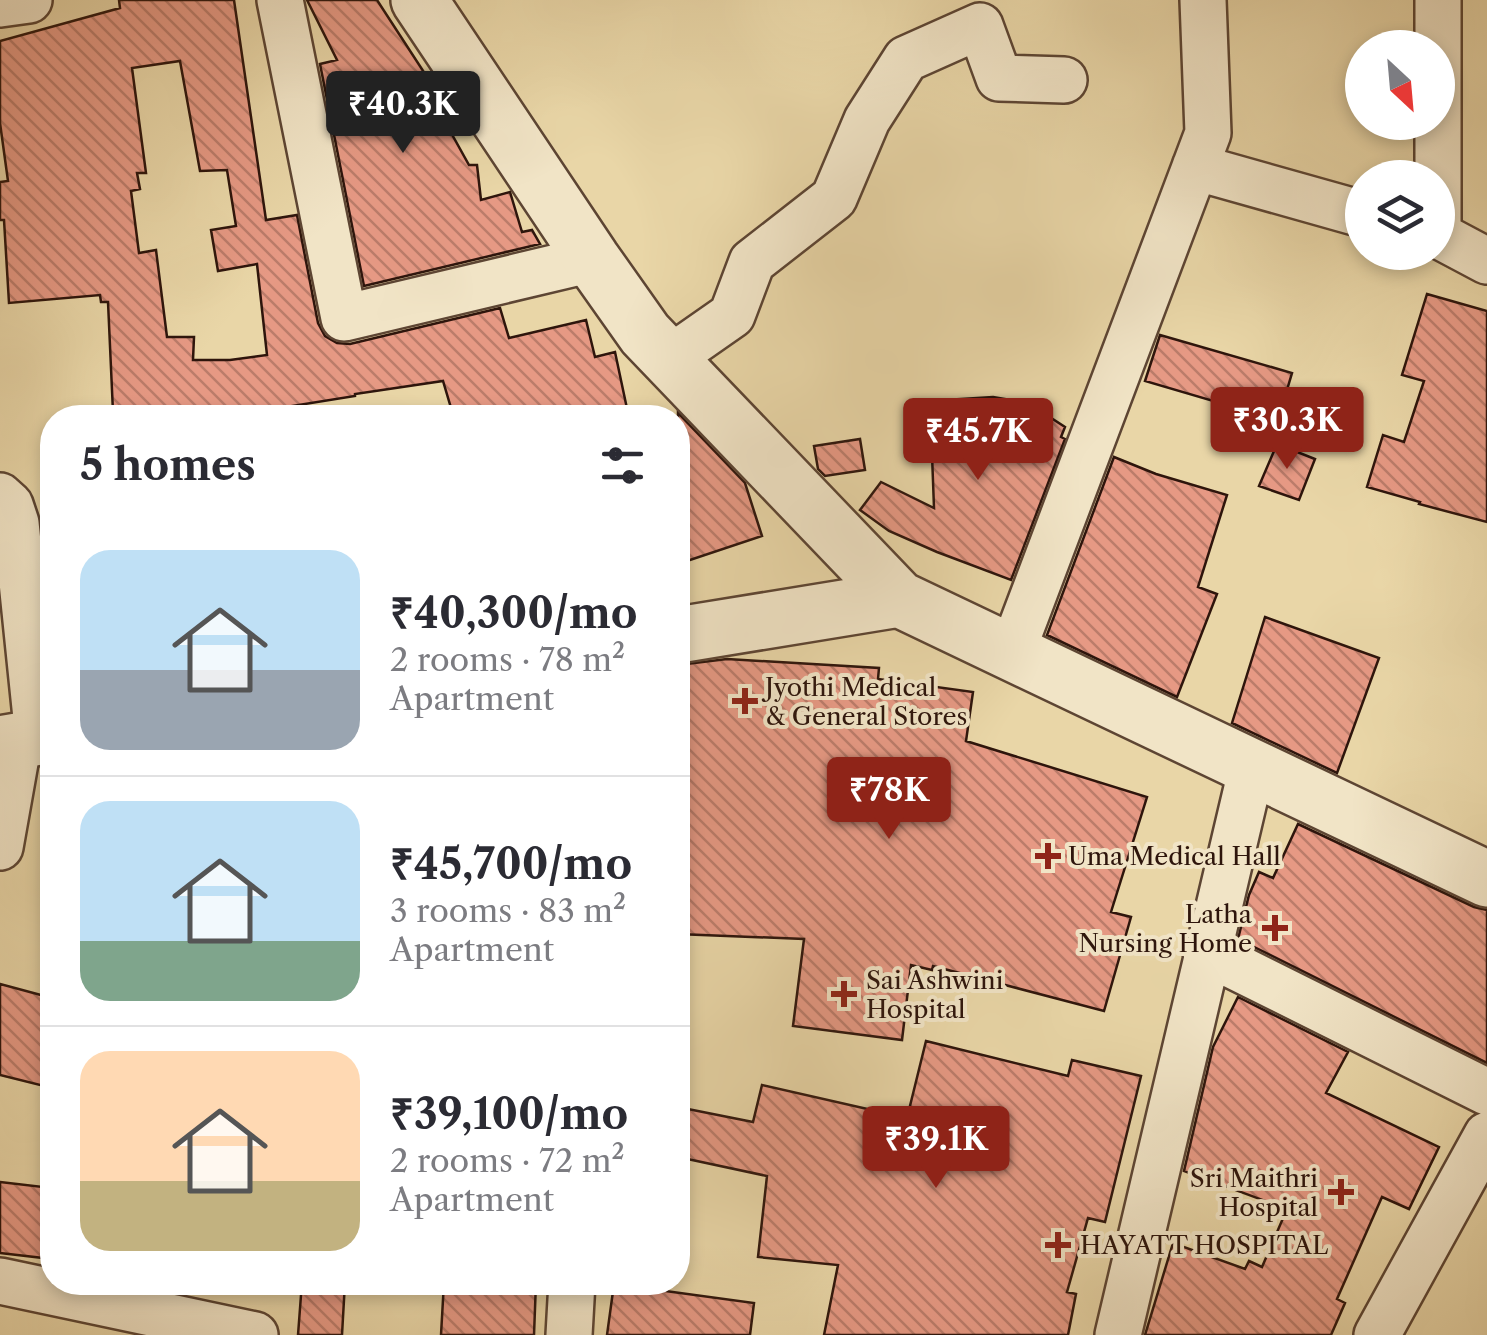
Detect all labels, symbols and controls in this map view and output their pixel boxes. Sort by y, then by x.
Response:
north arrow [1345,30,1455,140]
map controls [1345,30,1455,270]
pin: ₹40.3K [322,71,484,156]
text: ₹40.3K [348,84,458,123]
button: layers [1345,160,1455,270]
pin: ₹30.3K [1206,387,1368,472]
pin: ₹45.7K [897,398,1059,483]
text: ₹30.3K [1233,400,1341,439]
text: ₹45.7K [925,411,1031,450]
icon: filters [595,438,650,493]
text: 5 homes [80,439,256,491]
text: ₹40,300/mo [390,587,638,639]
icon: home [160,590,280,710]
text: 2 rooms · 78 m² [390,640,625,679]
place label: Jyothi Medical & General Stores [761,672,968,732]
text: Apartment [390,679,554,718]
marker: Jyothi Medical & General Stores [734,690,756,712]
pin: ₹78K [830,757,948,842]
text: ₹78K [849,770,929,809]
text: ₹45,700/mo [390,838,632,890]
icon: home [160,841,280,961]
place label: Uma Medical Hall [1068,841,1281,872]
marker: Uma Medical Hall [1037,845,1059,867]
text: 3 rooms · 83 m² [390,891,626,930]
place label: Latha Nursing Home [1079,899,1253,959]
marker: Latha Nursing Home [1262,915,1288,941]
text: Apartment [390,930,554,969]
place label: Sai Ashwini Hospital [866,965,1004,1025]
marker: Sai Ashwini Hospital [831,981,857,1007]
text: ₹39,100/mo [390,1088,628,1140]
icon: home [160,1091,280,1211]
pin: ₹39.1K [855,1106,1017,1191]
text: ₹39.1K [885,1119,988,1158]
text: 2 rooms · 72 m² [390,1141,625,1180]
place label: Sri Maithri Hospital [1190,1163,1318,1223]
marker: Sri Maithri Hospital [1328,1179,1354,1205]
text: Apartment [390,1180,554,1219]
place label: HAYATT HOSPITAL [1080,1230,1328,1261]
marker: HAYATT HOSPITAL [1045,1232,1071,1258]

